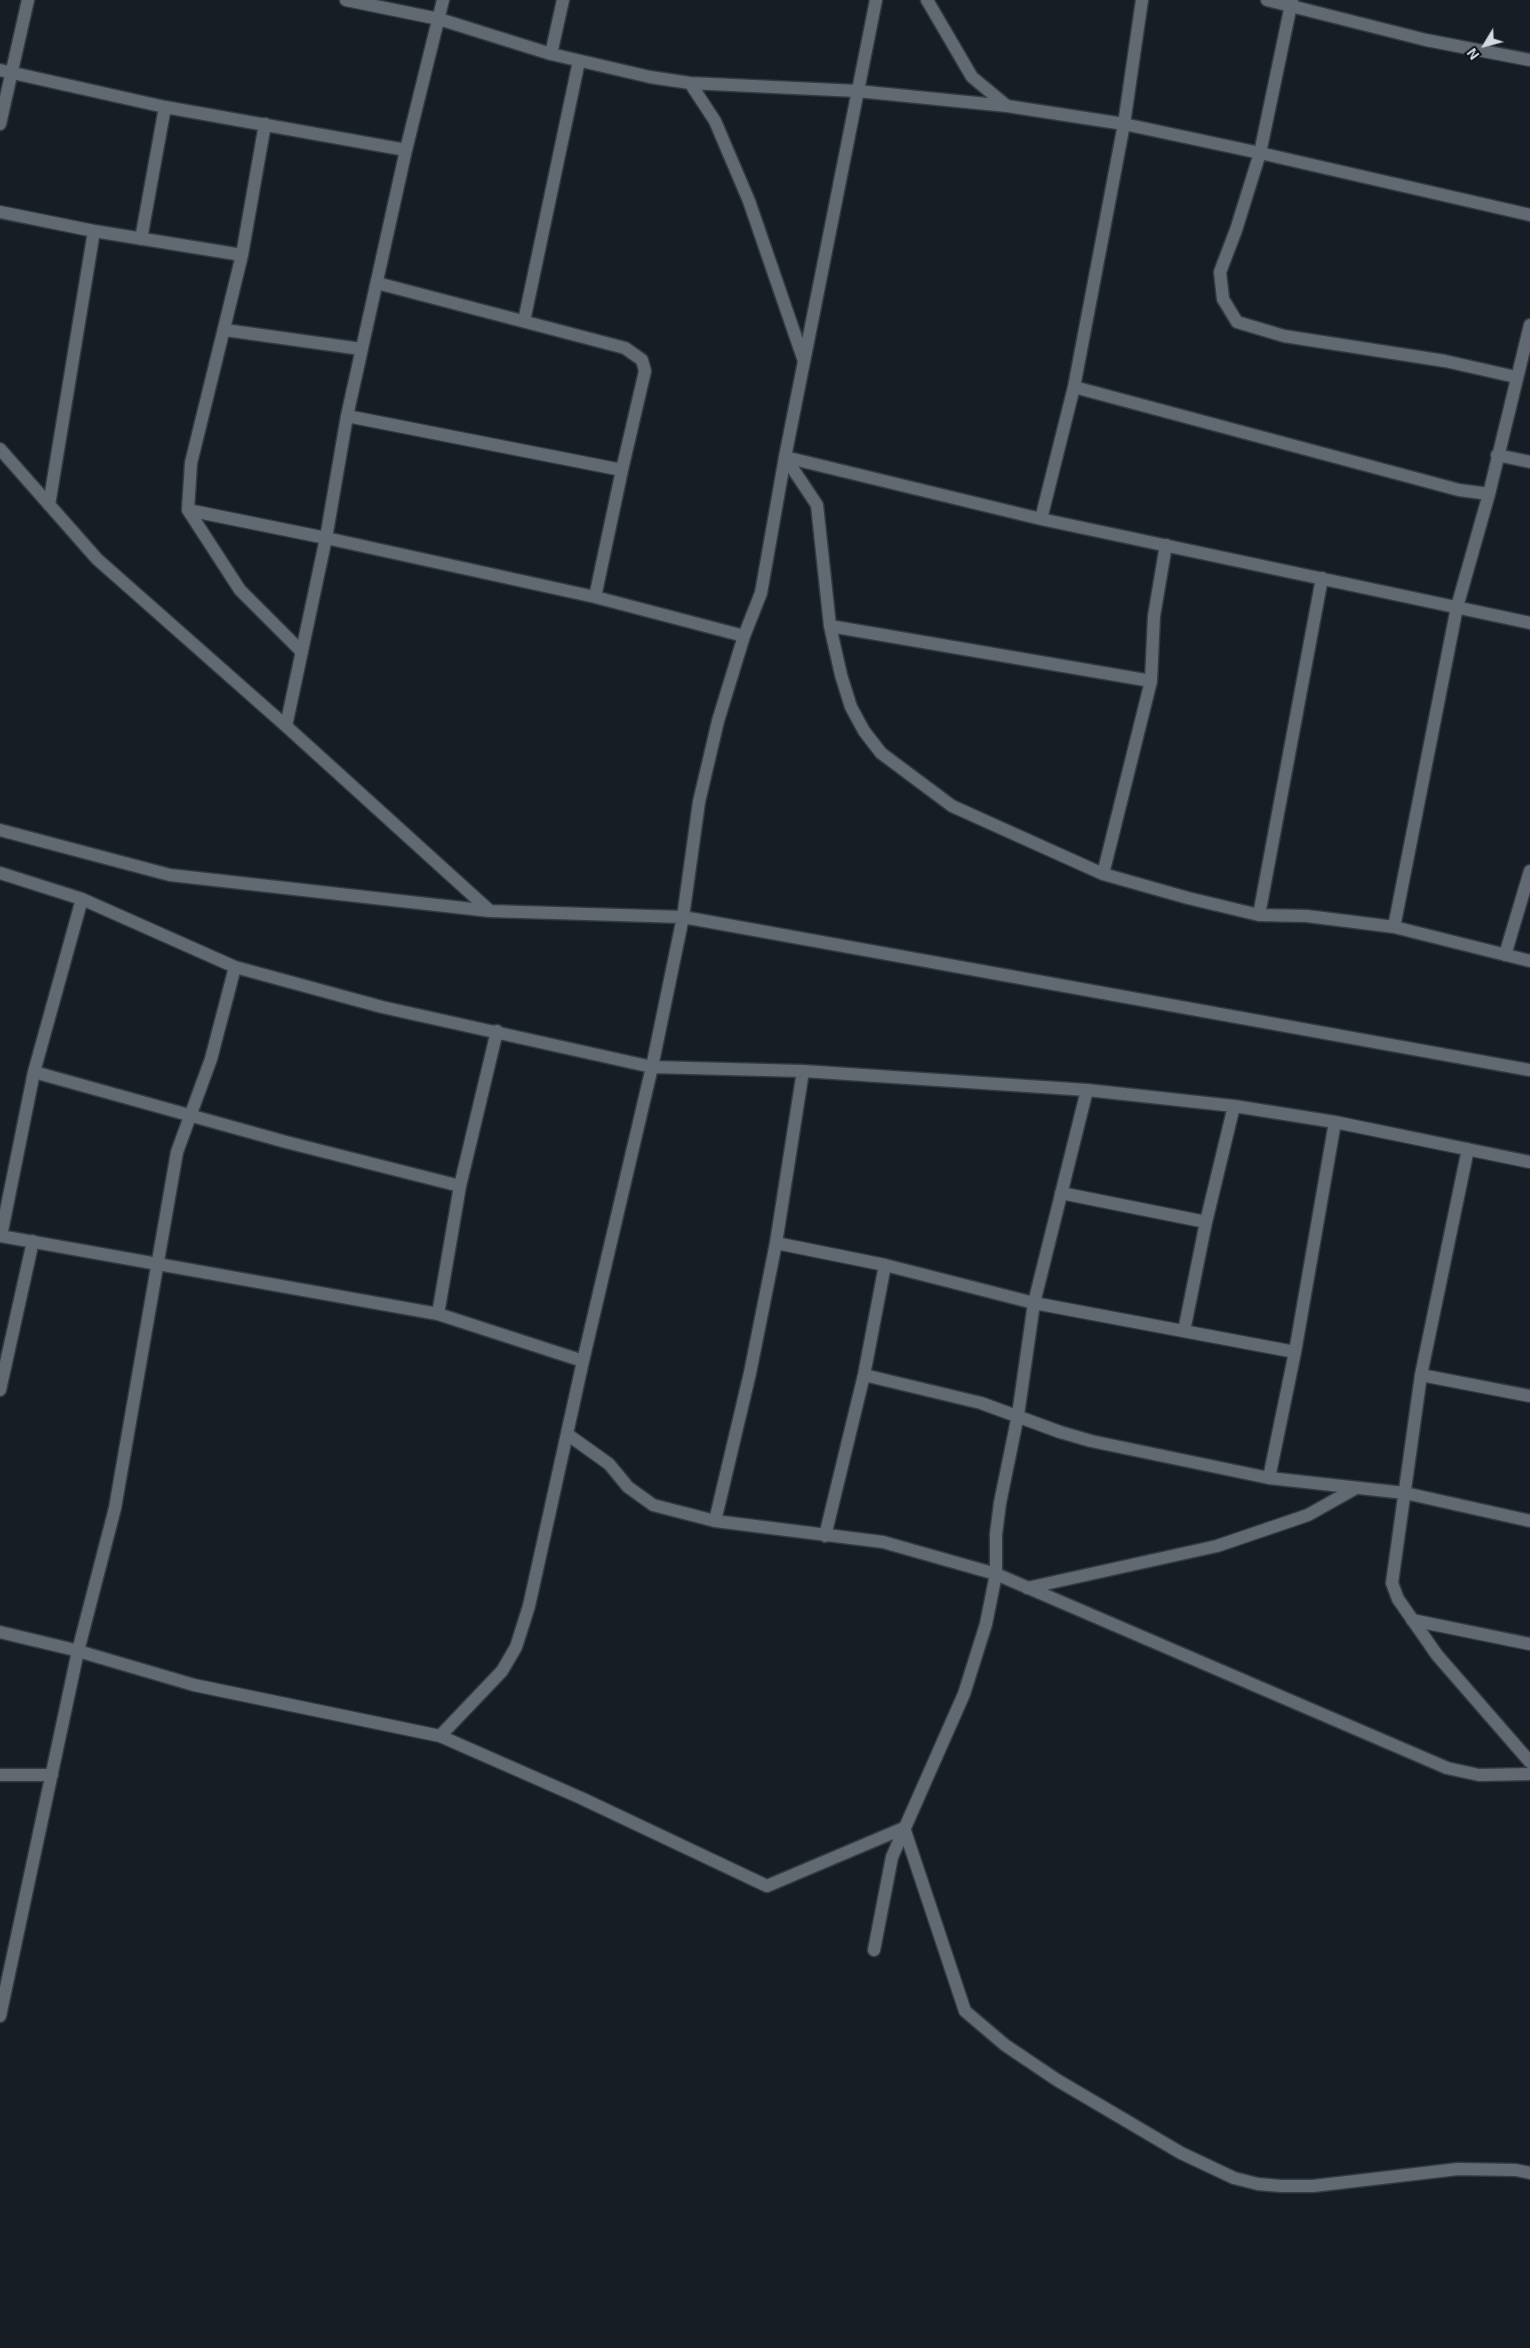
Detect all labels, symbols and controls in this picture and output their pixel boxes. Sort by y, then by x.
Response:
north arrow [1460,20,1510,70]
text: N [1463,45,1482,63]

